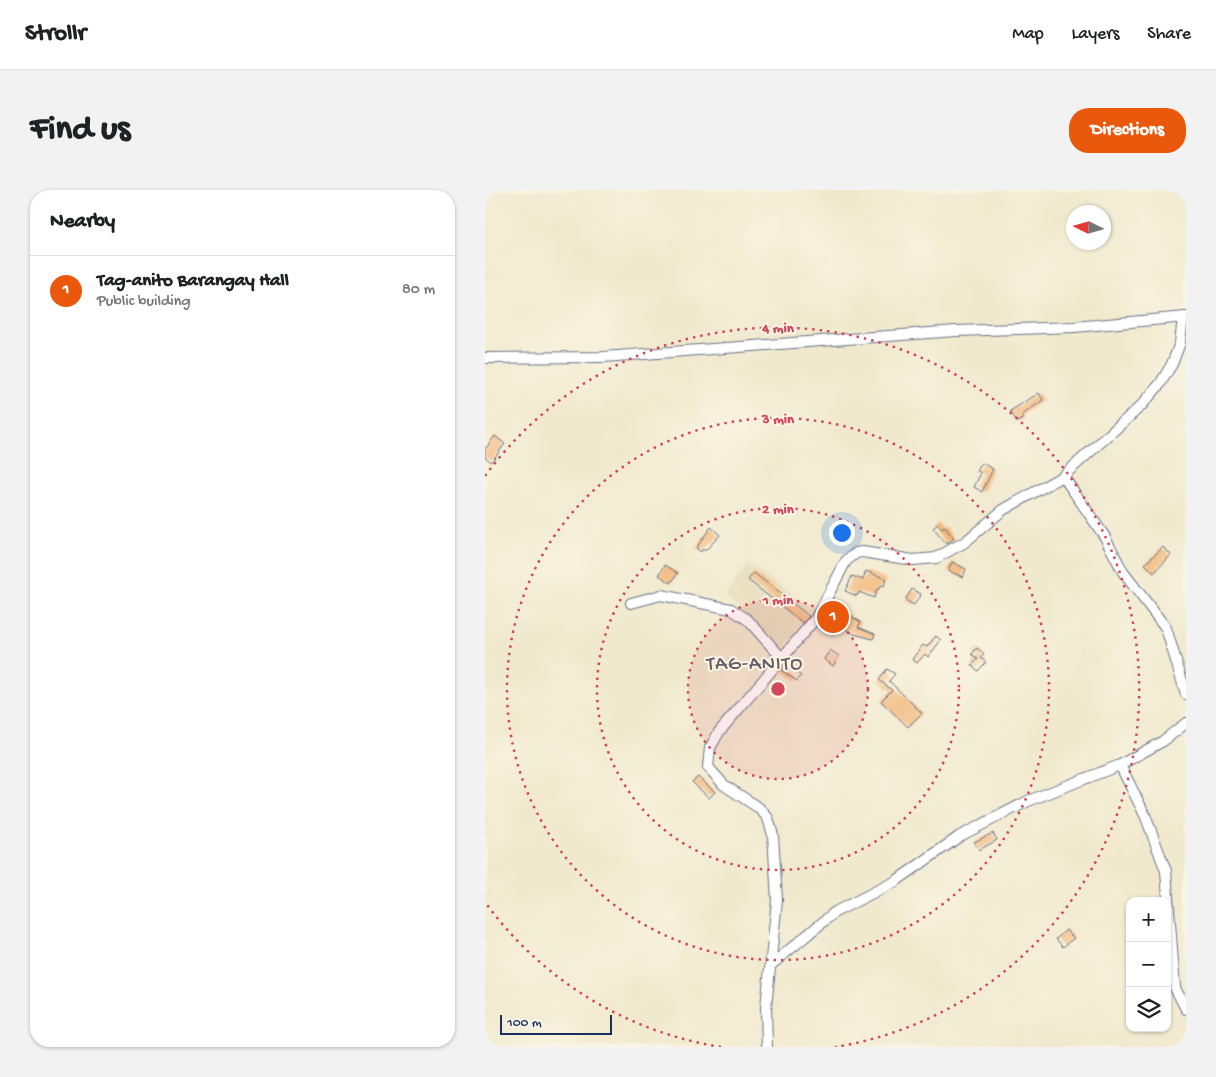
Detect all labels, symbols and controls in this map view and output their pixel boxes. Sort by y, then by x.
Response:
text: Strollr [25,20,86,49]
text: Map [1012,24,1044,45]
text: Layers [1072,24,1119,45]
text: Share [1147,24,1191,45]
button: Directions [1069,108,1186,153]
text: Find us [30,110,130,151]
north arrow [1066,205,1111,250]
text: Nearby [50,210,115,235]
text: Tag-anito Barangay Hall [97,270,289,293]
text: 1 [63,281,69,300]
text: 80 m [402,281,435,300]
text: Public building [97,293,191,312]
text: 4 min [761,320,795,338]
text: 3 min [761,411,795,429]
text: 2 min [762,501,795,519]
your location [829,520,855,546]
text: 1 min [762,592,794,610]
pin: 1 [817,598,849,636]
district label: TAG-ANITO [706,654,803,677]
centre of rings [769,680,787,698]
map controls [1126,897,1171,1032]
button: + [1126,897,1171,942]
button: − [1126,942,1171,987]
button: layers [1126,987,1171,1032]
scale bar [500,1012,613,1035]
text: 100 m [507,1015,542,1032]

